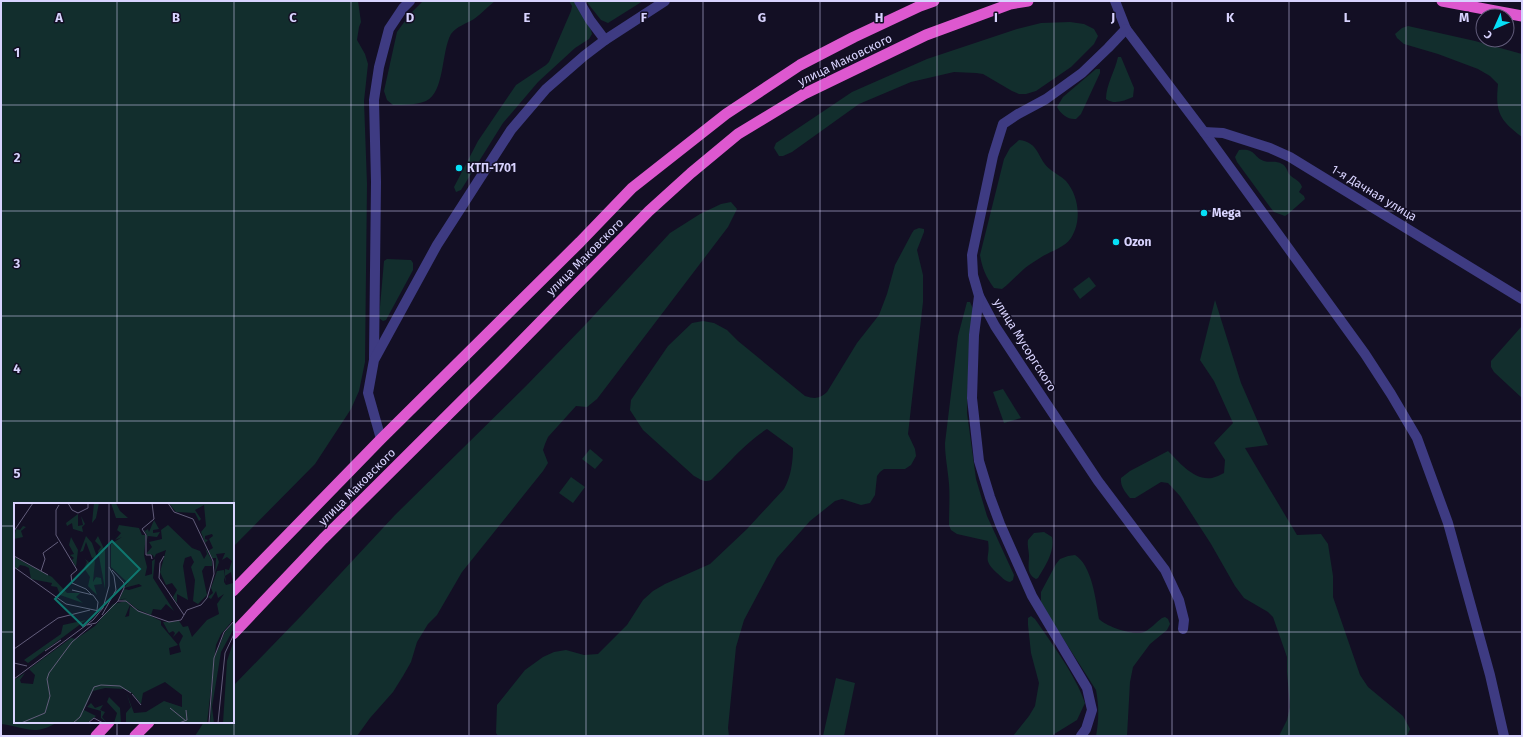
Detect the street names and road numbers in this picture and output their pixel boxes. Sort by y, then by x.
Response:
street label: улица Маковского [796,31,894,89]
street label: 1-я Дачная улица [1329,162,1419,224]
street label: улица Маковского [544,216,626,298]
street label: улица Мусоргского [991,296,1059,394]
street label: улица Маковского [316,446,398,528]

